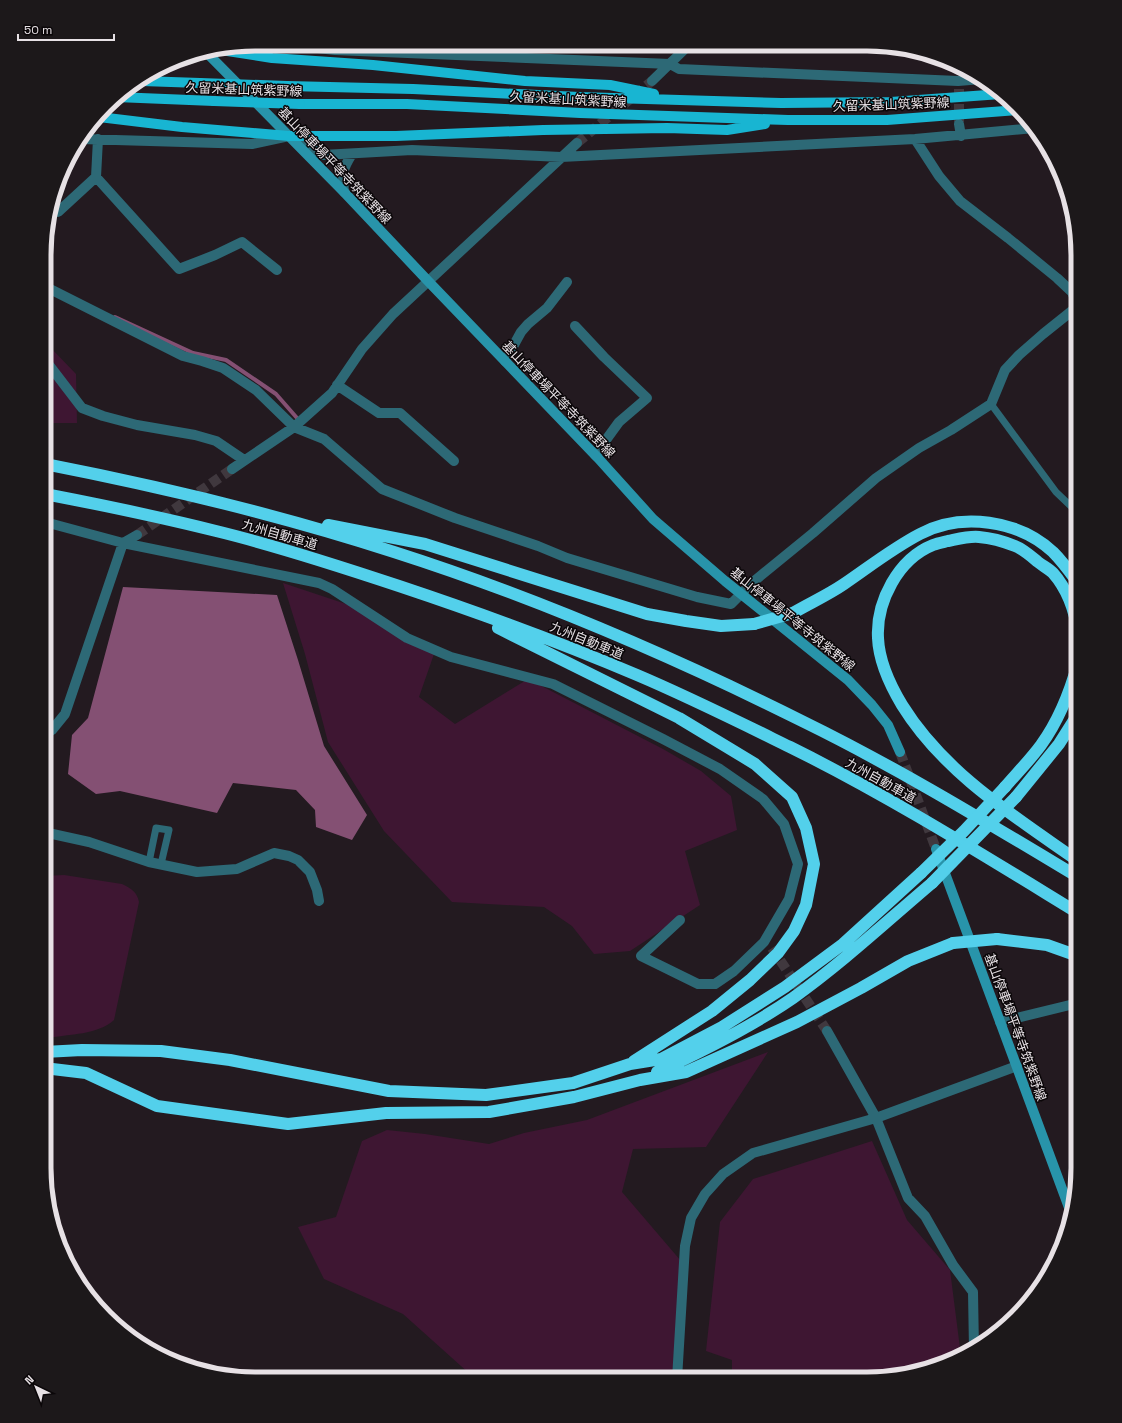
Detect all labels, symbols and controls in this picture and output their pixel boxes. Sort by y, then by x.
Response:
scale bar [18,16,114,42]
text: 50 m [24,22,52,38]
street label: 久留米基山筑紫野線 [185,79,303,100]
street label: 久留米基山筑紫野線 [509,88,627,111]
street label: 久留米基山筑紫野線 [832,94,950,115]
street label: 基山停車場平等寺筑紫野線 [274,103,395,227]
street label: 基山停車場平等寺筑紫野線 [498,337,619,461]
street label: 九州自動車道 [240,516,320,553]
street label: 基山停車場平等寺筑紫野線 [727,564,859,675]
street label: 九州自動車道 [547,618,626,663]
street label: 九州自動車道 [843,754,919,807]
street label: 基山停車場平等寺筑紫野線 [981,951,1050,1103]
north arrow [16,1367,56,1407]
text: N [22,1372,37,1387]

